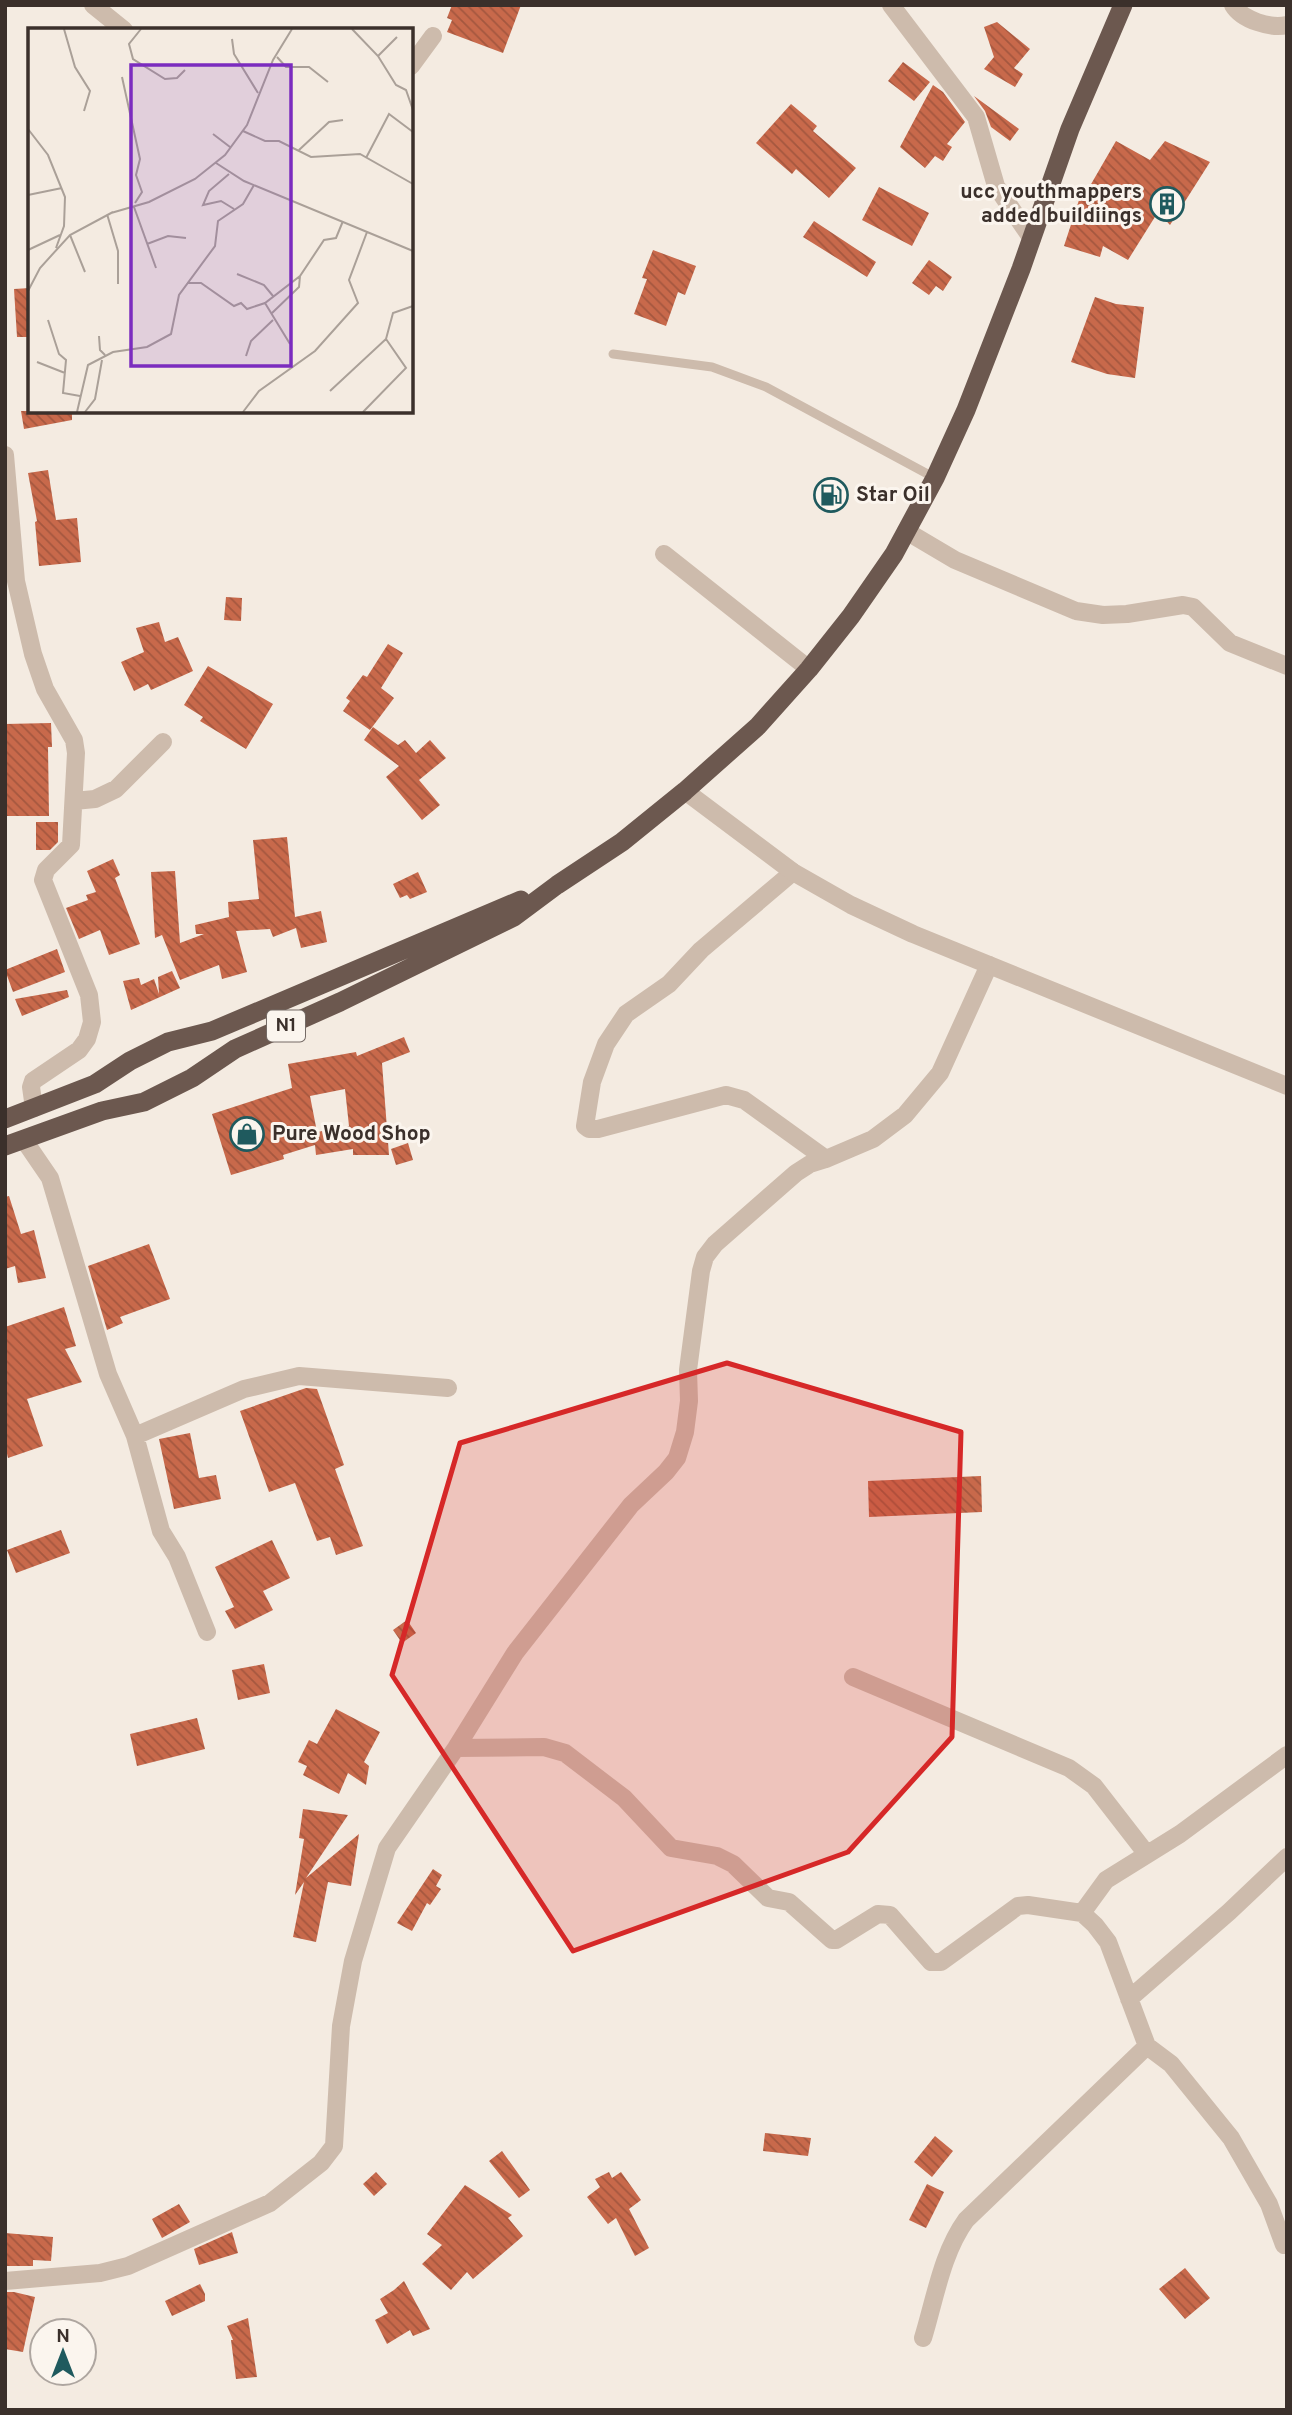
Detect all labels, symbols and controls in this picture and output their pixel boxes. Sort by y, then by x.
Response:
inset map [28,28,413,413]
place label: ucc youthmappers added buildiings [960,179,1142,230]
building icon: ucc youthmappers added buildiings [1148,185,1186,223]
fuel station icon: Star Oil [812,476,850,514]
place label: Star Oil [856,482,930,509]
road number: N1 [267,1010,305,1042]
shop icon: Pure Wood Shop [228,1115,266,1153]
place label: Pure Wood Shop [272,1121,431,1148]
north arrow [28,2317,98,2387]
text: N [56,2325,70,2349]

